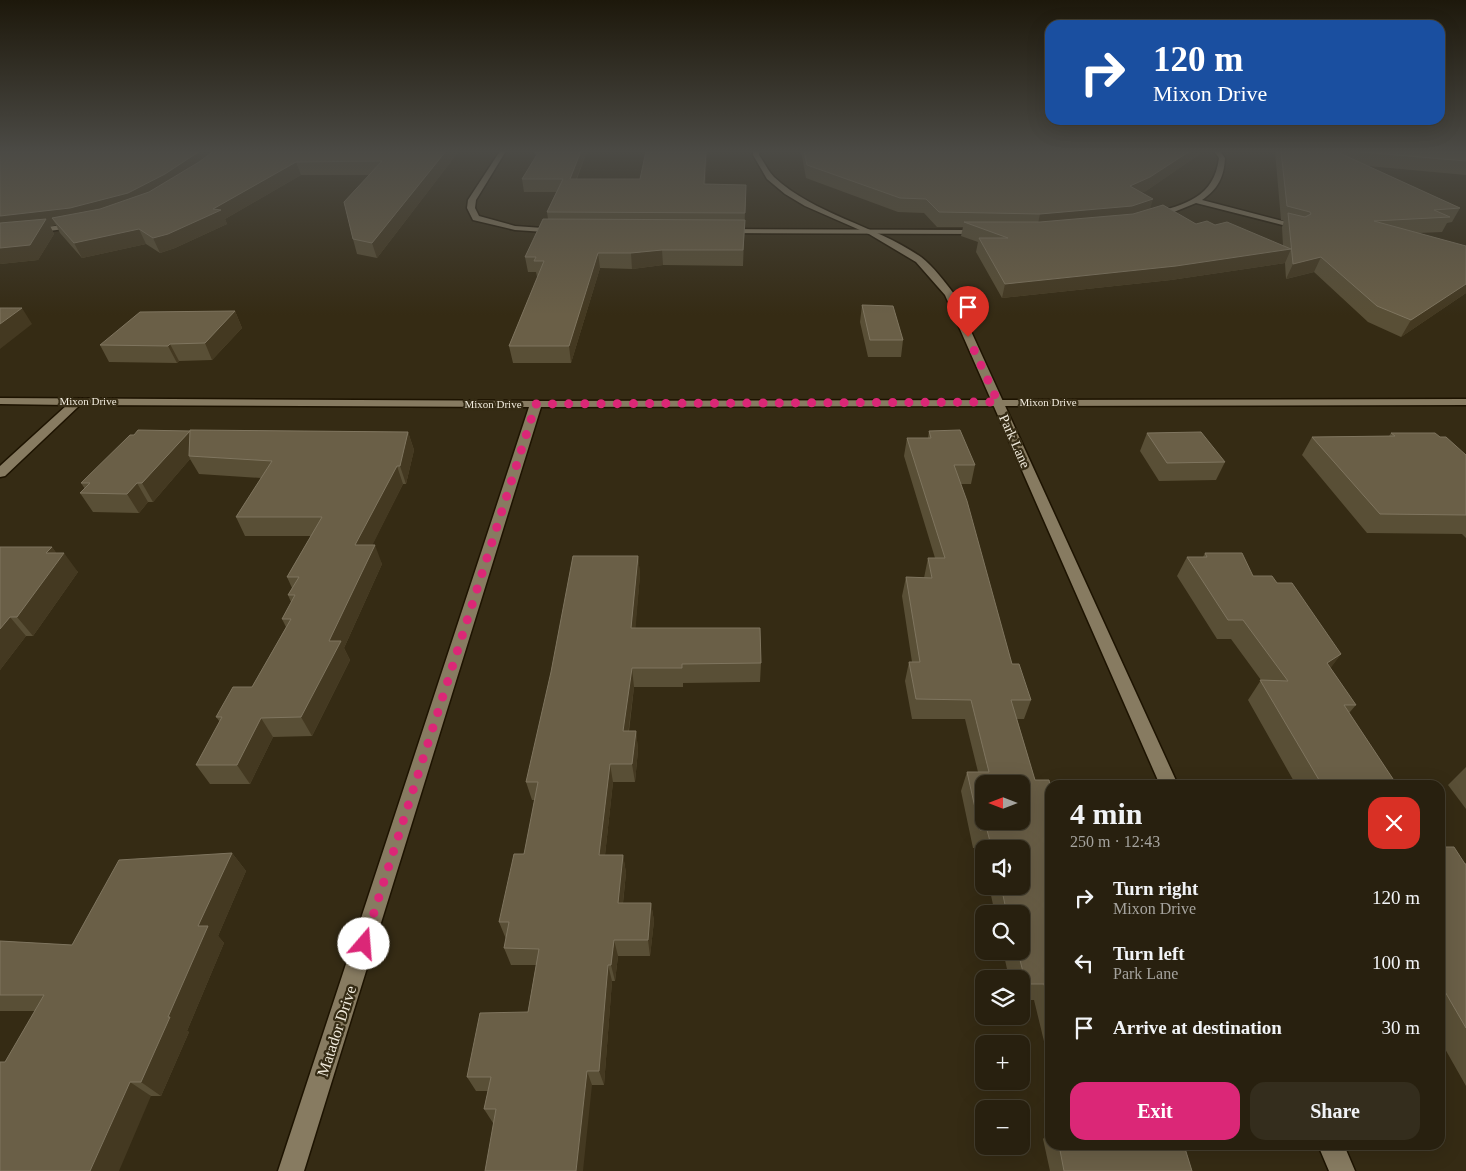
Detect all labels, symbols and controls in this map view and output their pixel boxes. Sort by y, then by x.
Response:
icon: right [1070,40,1135,105]
text: 120 m [1153,40,1243,79]
text: Mixon Drive [1153,81,1267,106]
pin [947,286,989,337]
icon: arrive [954,293,982,321]
street label: Mixon Drive [59,395,117,407]
street label: Mixon Drive [1019,396,1077,408]
street label: Mixon Drive [464,398,522,410]
street label: Park Lane [996,412,1033,470]
north arrow [975,775,1030,830]
map controls [975,775,1030,1155]
text: 4 min [1070,797,1143,830]
button: close [1368,797,1420,849]
text: 250 m · 12:43 [1070,833,1160,850]
button: sound [975,840,1030,895]
text: Turn right [1113,878,1198,899]
icon: right [1070,884,1098,912]
text: 120 m [1372,887,1420,908]
text: Mixon Drive [1113,900,1196,917]
button: search [975,905,1030,960]
position arrow [337,917,389,969]
text: Turn left [1113,943,1185,964]
icon: left [1070,949,1098,977]
text: 100 m [1372,952,1420,973]
text: Park Lane [1113,965,1178,982]
button: layers [975,970,1030,1025]
street label: Matador Drive [314,984,359,1079]
icon: arrive [1070,1014,1098,1042]
text: Arrive at destination [1113,1017,1282,1038]
text: 30 m [1381,1017,1420,1038]
button: + [975,1035,1030,1090]
button: Exit [1070,1082,1240,1140]
button: Share [1250,1082,1420,1140]
button: − [975,1100,1030,1155]

